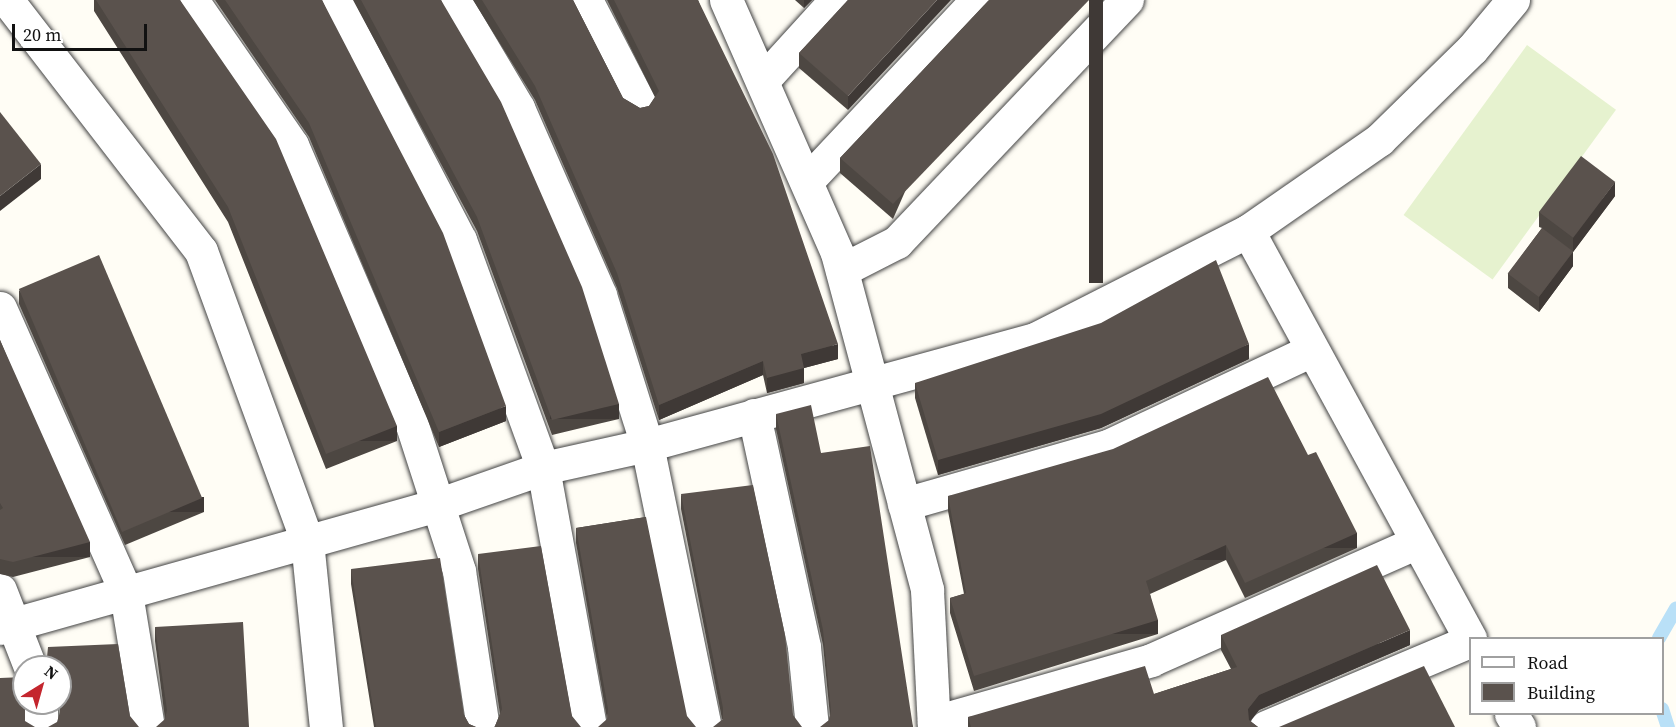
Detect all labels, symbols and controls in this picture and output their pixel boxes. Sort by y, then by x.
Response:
scale bar [15,12,150,50]
text: 20 m [23,22,61,47]
legend [1469,637,1664,715]
text: Road [1527,650,1568,675]
north arrow [12,655,72,715]
text: N [40,660,63,685]
text: Building [1527,680,1595,705]

